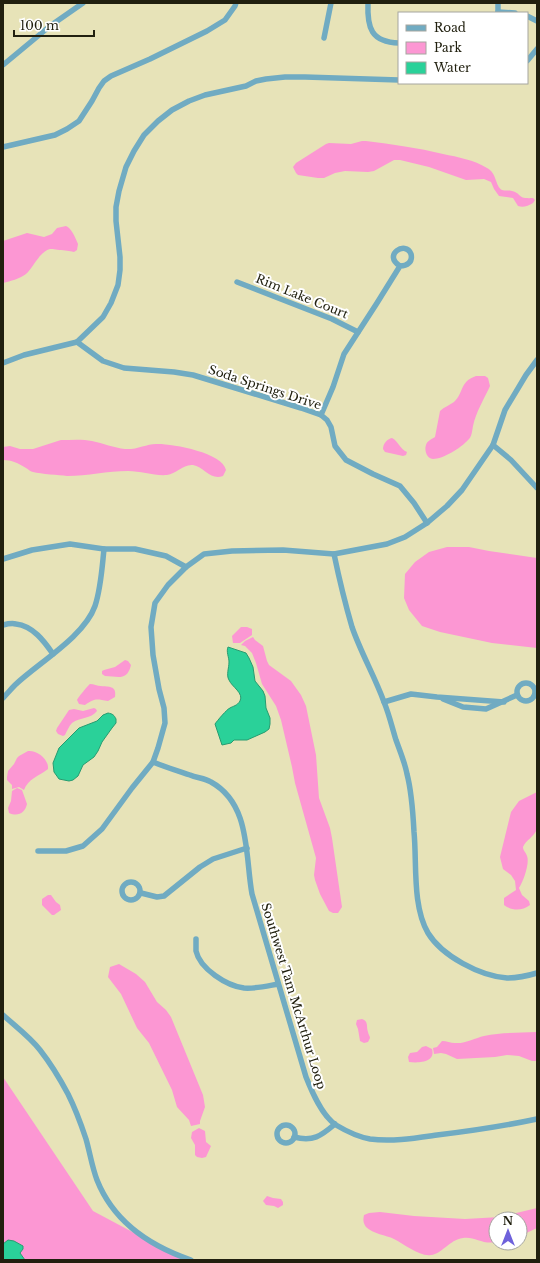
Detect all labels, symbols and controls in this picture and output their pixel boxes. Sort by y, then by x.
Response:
scale bar [14,12,94,38]
legend [398,12,528,84]
text: 100 m [20,18,59,33]
text: Road [434,20,466,35]
text: Park [434,40,462,55]
text: Water [433,60,471,75]
street label: Rim Lake Court [254,271,351,322]
street label: Soda Springs Drive [207,362,324,412]
street label: Southwest Tam McArthur Loop [258,901,330,1091]
north arrow [488,1211,528,1251]
text: N [503,1214,514,1228]

